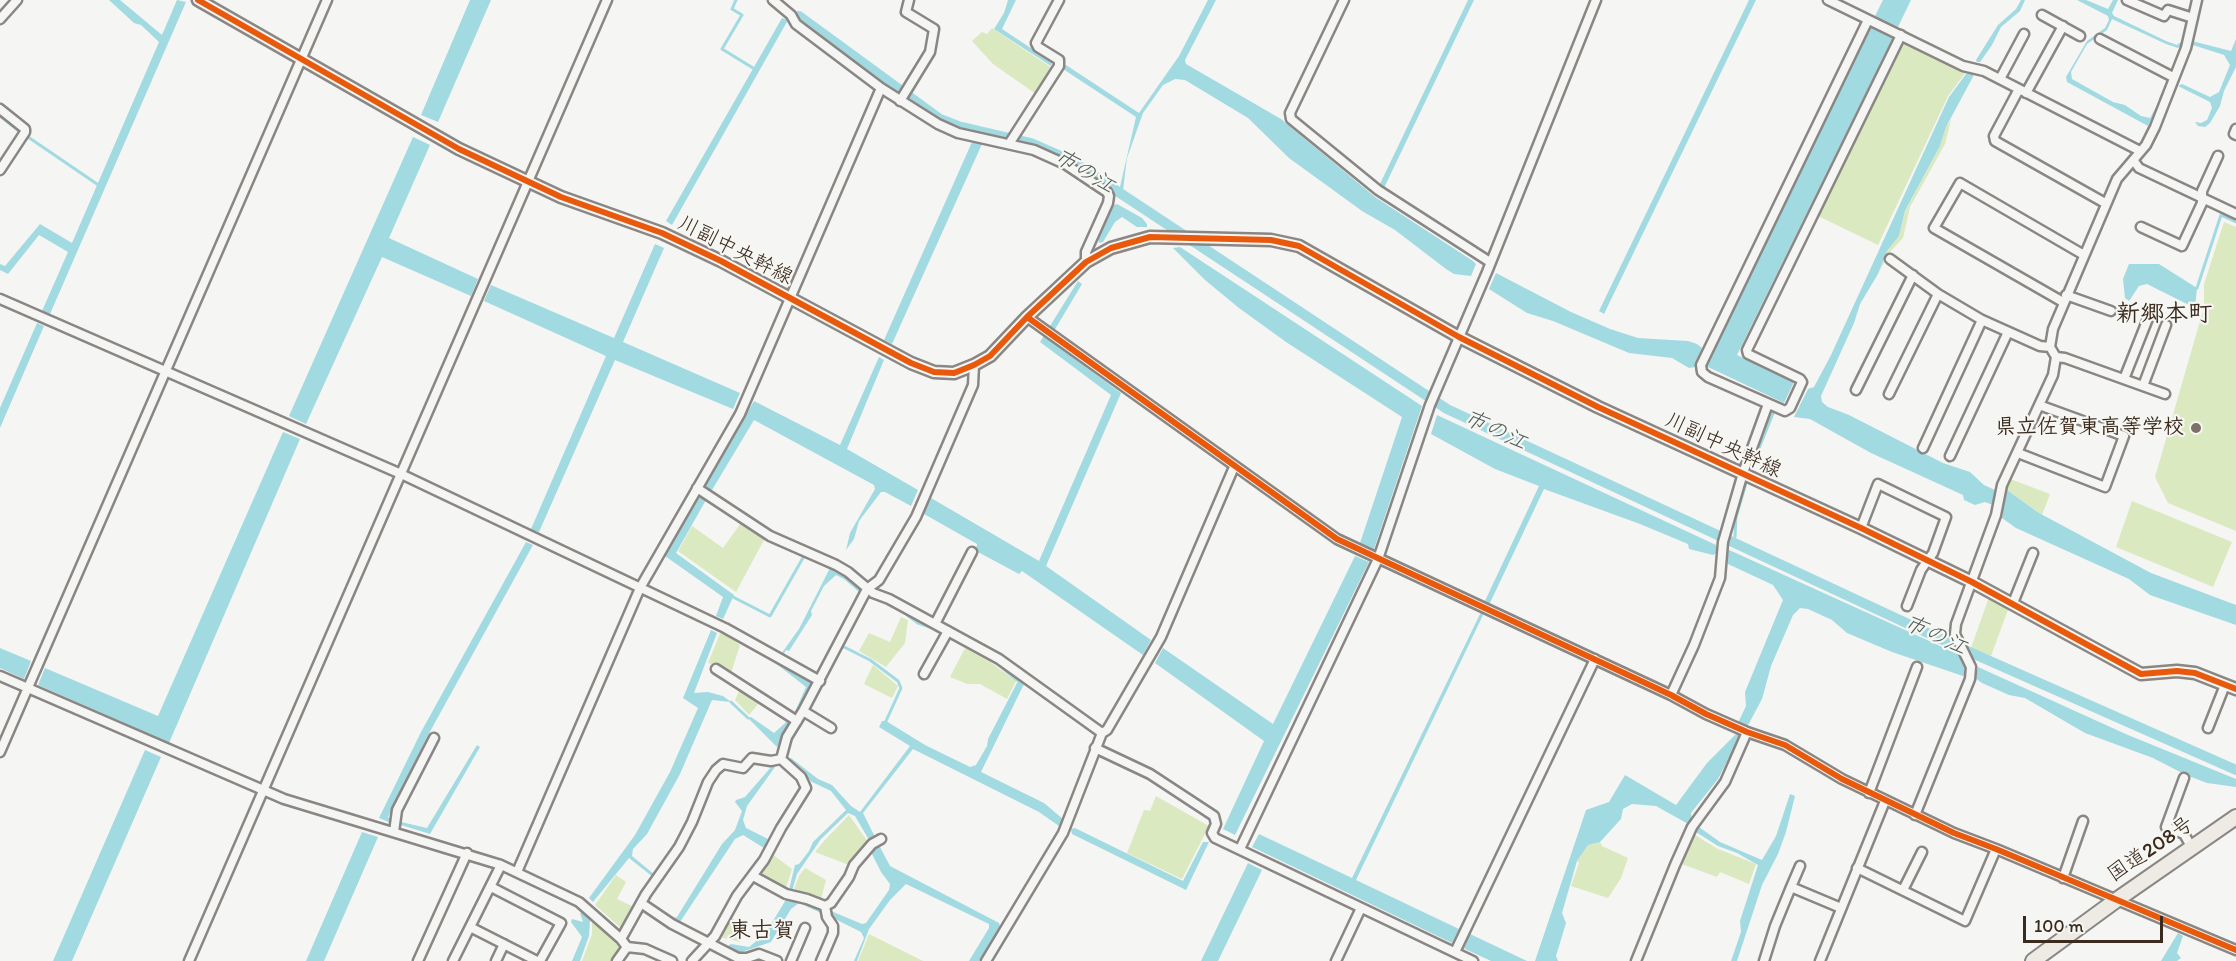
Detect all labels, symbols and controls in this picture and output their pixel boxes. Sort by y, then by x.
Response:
water label: 市の江 [1049,144,1119,200]
street label: 川副中央幹線 [673,211,797,291]
district label: 新郷本町 [2116,301,2212,329]
water label: 市の江 [1460,405,1530,457]
street label: 川副中央幹線 [1661,408,1785,484]
place label: 県立佐賀東高等学校 [1995,415,2184,441]
marker: 県立佐賀東高等学校 [2189,421,2203,435]
water label: 市の江 [1900,610,1970,662]
street label: 国道208号 [2103,812,2199,888]
scale bar [2026,904,2166,942]
text: 100 m [2034,915,2084,937]
district label: 東古賀 [729,918,795,944]

